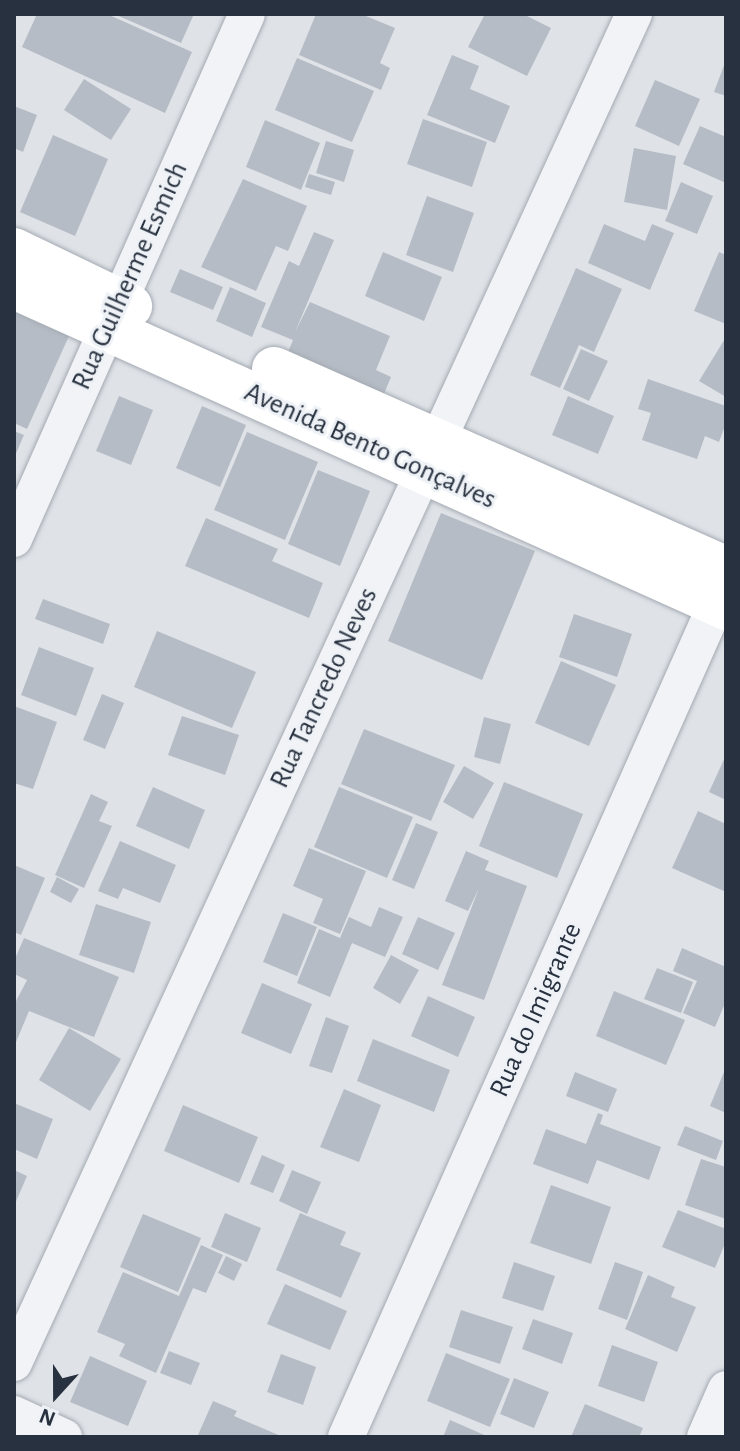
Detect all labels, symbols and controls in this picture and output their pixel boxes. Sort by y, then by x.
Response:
street label: Rua Guilherme Esmich [65,157,195,395]
street label: Avenida Bento Gonçalves [239,375,501,517]
street label: Rua Tancredo Neves [263,582,385,794]
street label: Rua do Imigrante [483,918,589,1102]
north arrow [16,1355,96,1435]
text: N [36,1404,58,1430]

